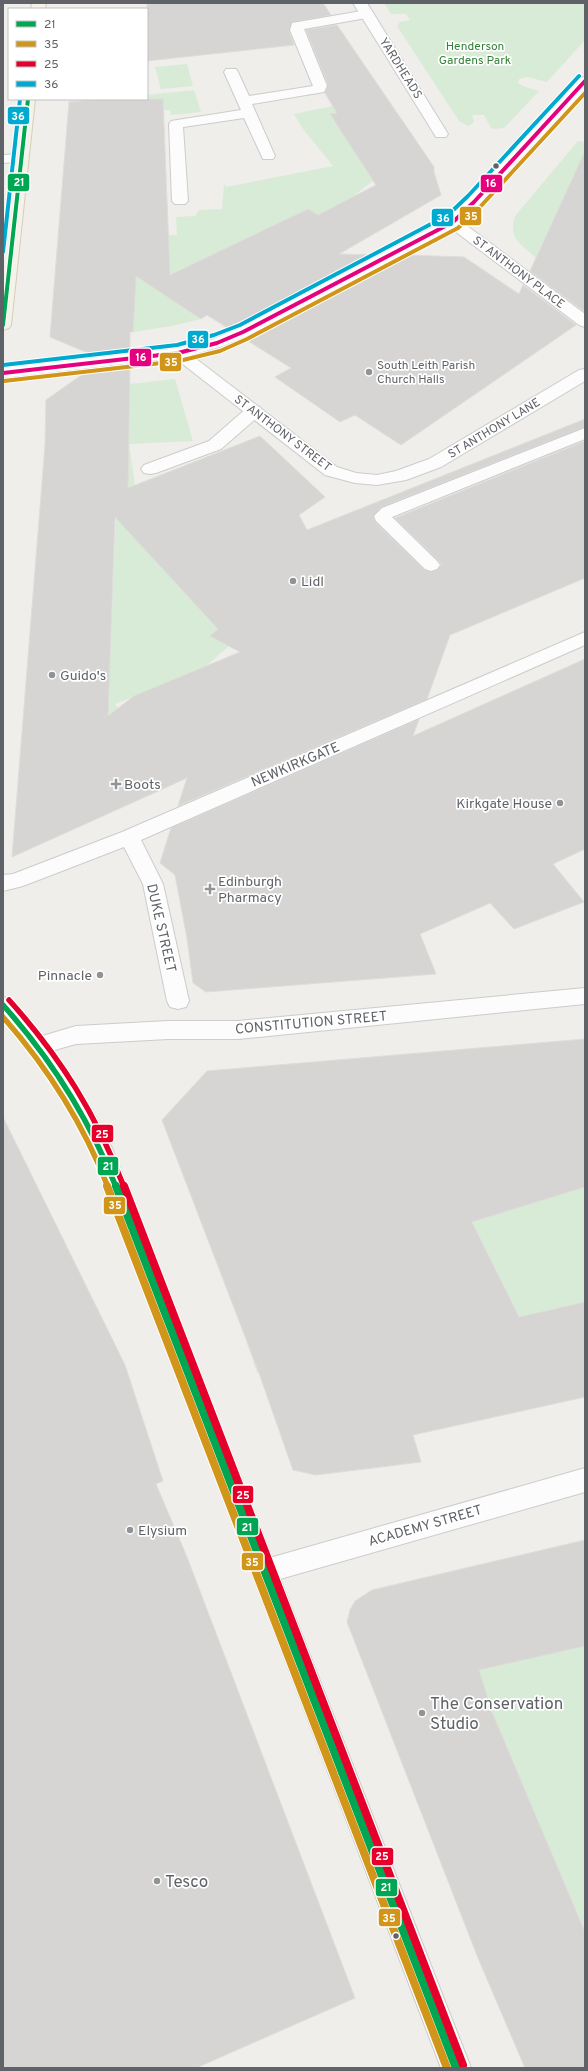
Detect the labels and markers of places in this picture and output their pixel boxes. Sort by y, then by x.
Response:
unlabelled marker [491,161,501,171]
place label: South Leith Parish Church Halls [377,358,475,388]
marker: South Leith Parish Church Halls [364,367,374,377]
place label: Lidl [301,574,324,591]
marker: Lidl [288,576,298,586]
place label: Guido's [60,668,106,685]
marker: Guido's [47,670,57,680]
place label: Boots [124,777,161,794]
marker: Boots [111,779,121,789]
place label: Kirkgate House [456,796,552,813]
marker: Kirkgate House [555,798,565,808]
place label: Edinburgh Pharmacy [218,874,282,907]
marker: Edinburgh Pharmacy [205,884,215,894]
place label: Pinnacle [38,968,92,985]
marker: Pinnacle [95,970,105,980]
place label: Elysium [138,1523,187,1540]
marker: Elysium [125,1525,135,1535]
place label: The Conservation Studio [430,1694,563,1736]
marker: The Conservation Studio [417,1708,427,1718]
place label: Tesco [165,1872,208,1894]
marker: Tesco [152,1876,162,1886]
unlabelled marker [391,1931,401,1941]

